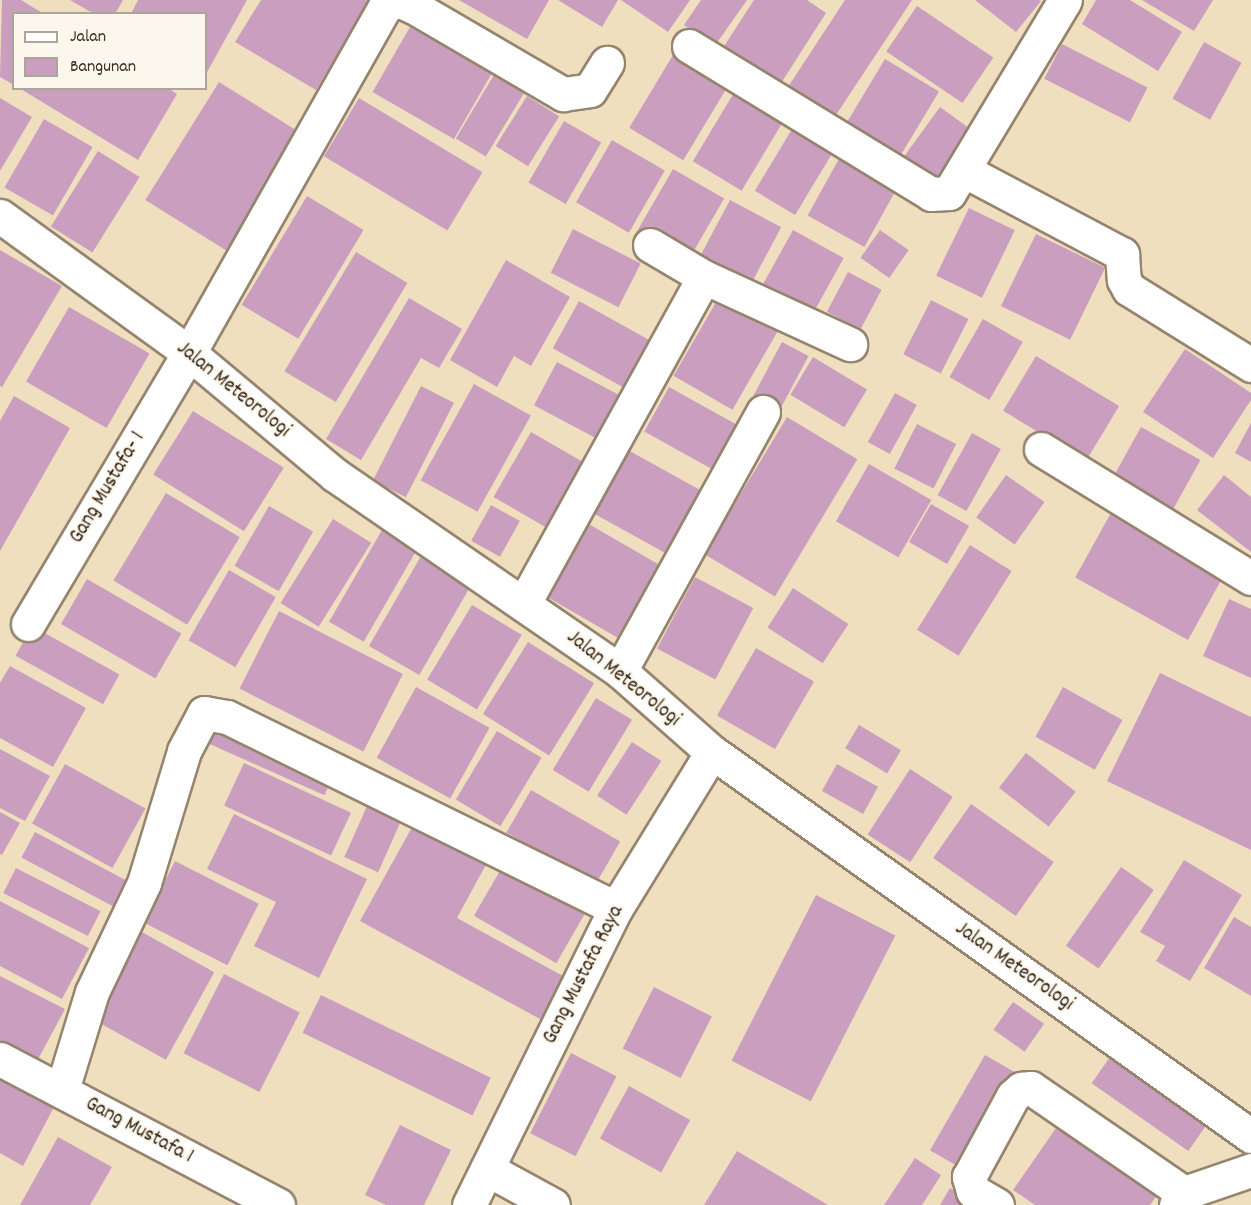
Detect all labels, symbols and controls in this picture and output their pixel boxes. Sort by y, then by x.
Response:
legend [12,12,207,90]
text: Jalan [70,25,106,50]
text: Bangunan [70,55,136,80]
street label: Jalan Meteorologi [171,336,295,444]
street label: Gang Mustafa- 1 [65,428,151,548]
street label: Jalan Meteorologi [561,625,685,733]
street label: Gang Mustafa Raya [538,901,630,1049]
street label: Jalan Meteorologi [950,917,1078,1017]
street label: Gang Mustafa 1 [81,1092,197,1170]

